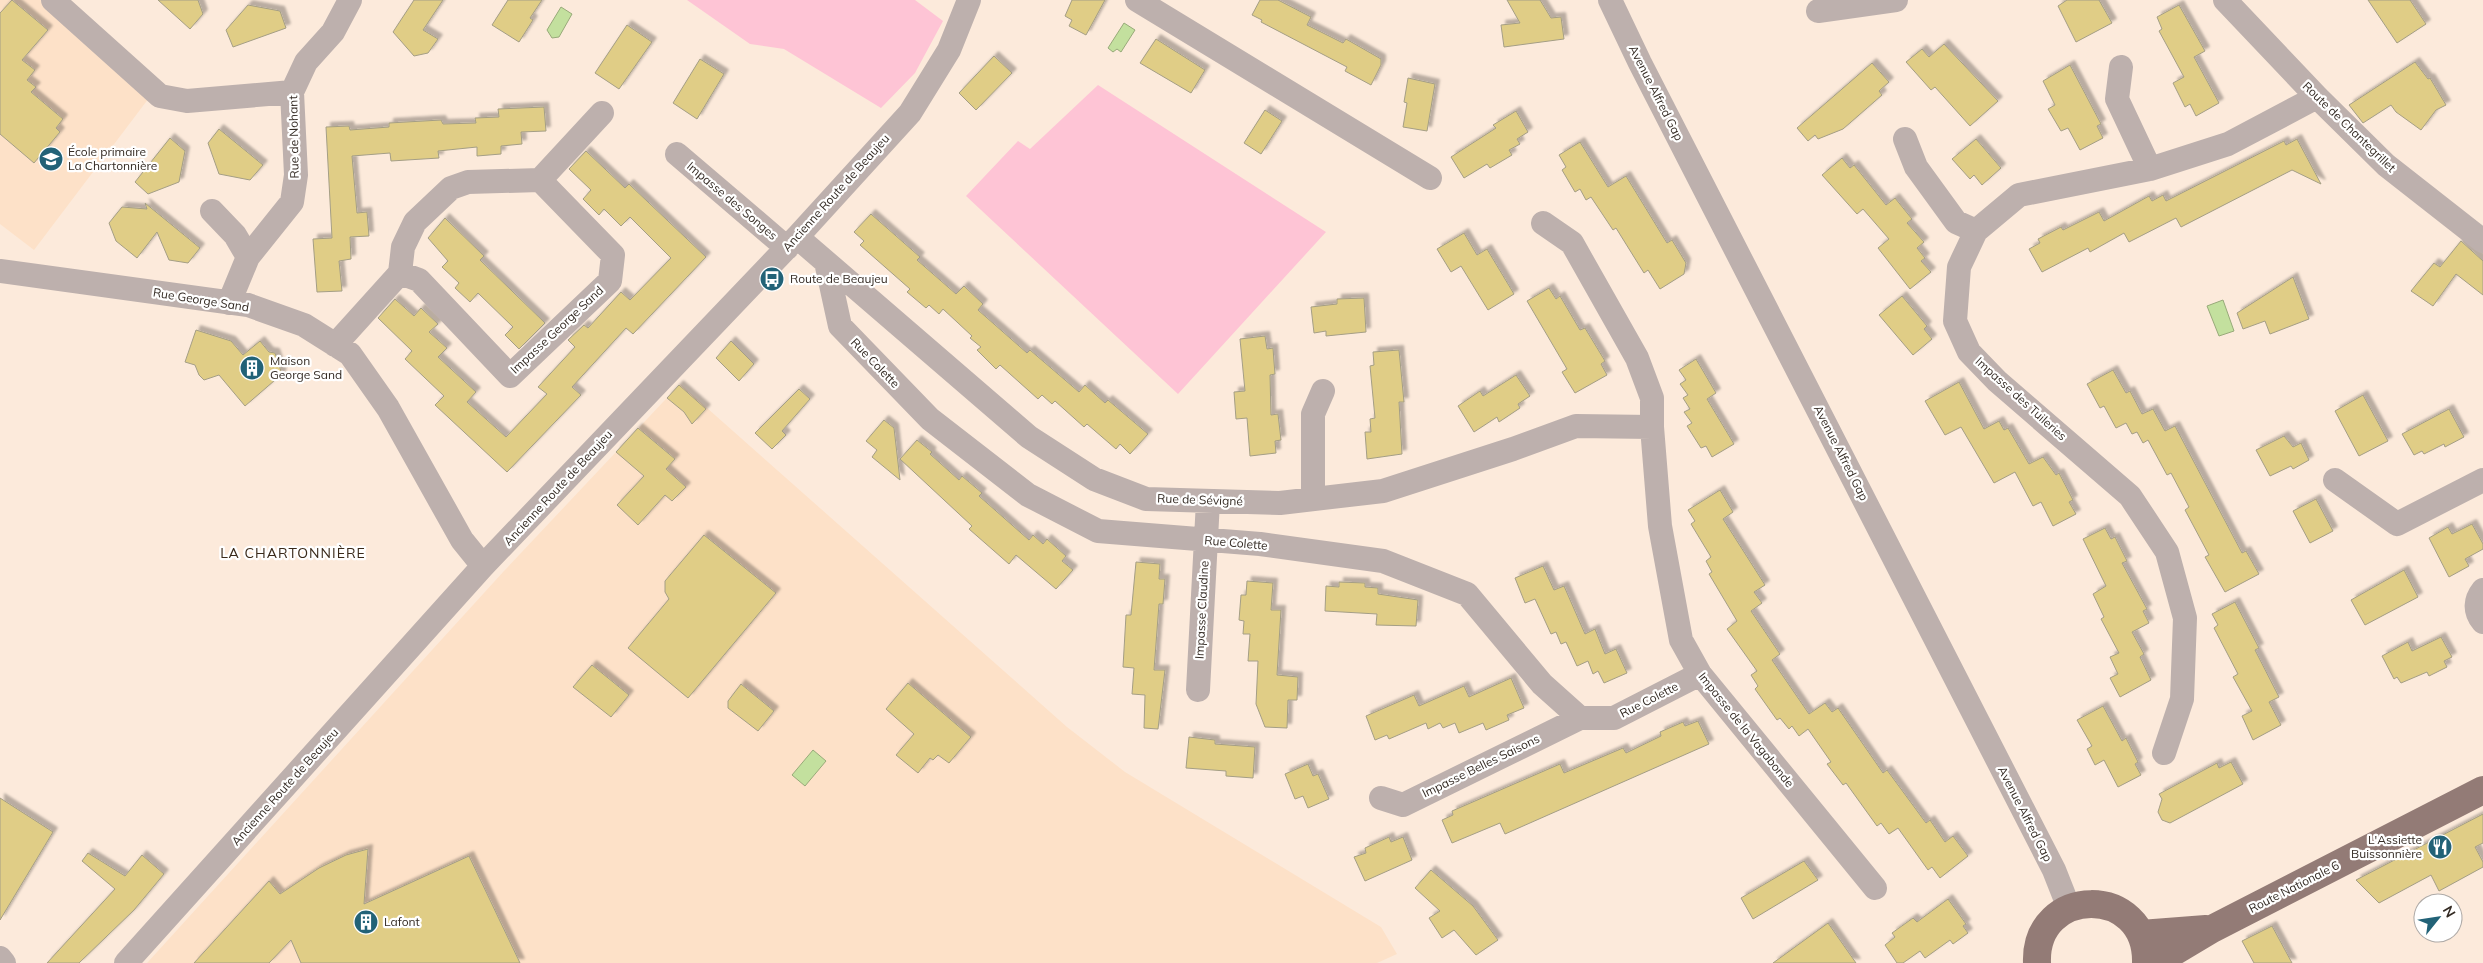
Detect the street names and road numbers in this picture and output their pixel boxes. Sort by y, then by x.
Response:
street label: Avenue Alfred Gap [1626,43,1687,143]
street label: Route de Chantegrillet [2300,78,2399,175]
street label: Rue de Nohant [285,95,302,179]
street label: Ancienne Route de Beaujeu [779,131,892,254]
street label: Impasse des Songes [684,158,781,243]
street label: Impasse George Sand [507,283,606,377]
street label: Rue George Sand [152,285,250,315]
street label: Rue Colette [848,335,903,391]
street label: Impasse des Tuileries [1973,354,2070,444]
street label: Avenue Alfred Gap [1811,403,1872,503]
street label: Ancienne Route de Beaujeu [500,427,615,549]
street label: Rue de Sévigné [1157,491,1243,508]
street label: Rue Colette [1204,532,1268,553]
street label: Impasse Claudine [1191,560,1212,660]
street label: Impasse de la Vagabonde [1695,669,1797,790]
street label: Rue Colette [1617,678,1681,721]
street label: Ancienne Route de Beaujeu [228,725,341,848]
street label: Impasse Belles Saisons [1420,731,1542,801]
street label: Avenue Alfred Gap [1995,764,2056,864]
street label: Route Nationale 6 [2246,857,2342,916]

